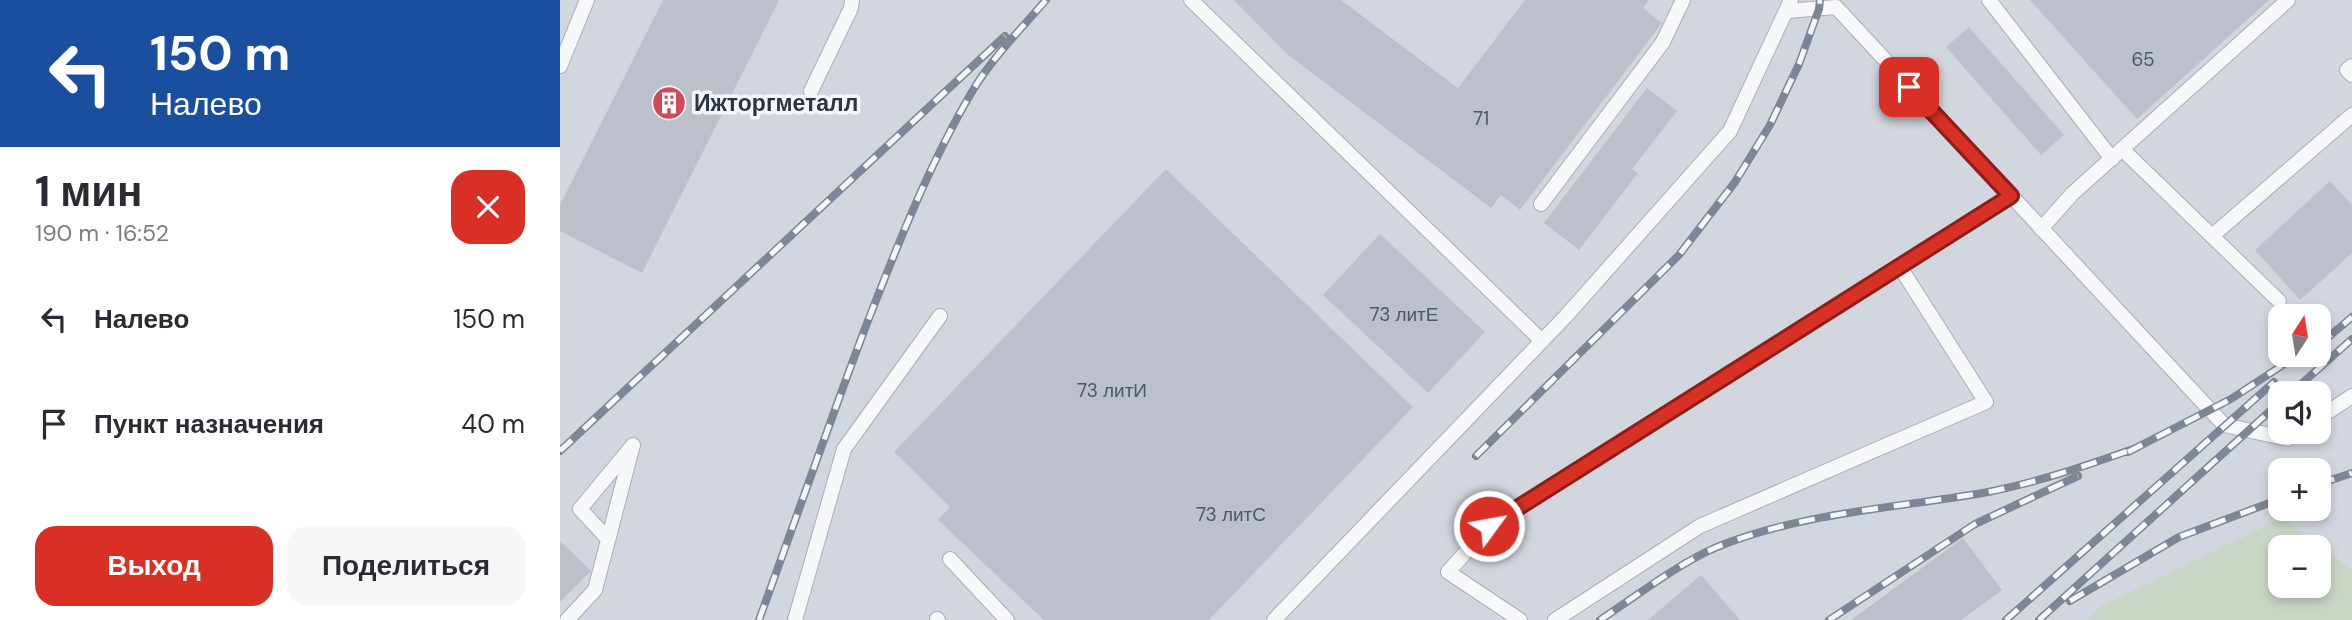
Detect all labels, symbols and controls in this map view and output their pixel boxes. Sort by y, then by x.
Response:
text: 150 m [150,21,290,85]
icon: left [35,28,126,119]
house number: 65 [2131,47,2155,72]
pin [1879,57,1939,117]
icon: arrive [1890,68,1928,106]
text: Налево [150,83,262,125]
building icon: Ижторгметалл [650,84,688,122]
place label: Ижторгметалл [694,88,858,118]
house number: 71 [1473,106,1489,131]
text: 1 мин [35,164,142,219]
button: close [451,170,525,244]
text: 190 m · 16:52 [35,218,169,248]
icon: left [35,300,73,338]
text: Налево [94,302,189,336]
text: 150 m [453,302,525,336]
house number: 73 литЕ [1369,302,1439,327]
north arrow [2268,304,2331,368]
map controls [2268,304,2331,598]
house number: 73 литИ [1077,378,1147,403]
button: sound [2268,381,2331,444]
icon: arrive [35,405,73,443]
text: Пункт назначения [94,407,324,441]
text: 40 m [461,407,525,441]
button: + [2268,458,2331,521]
position arrow [1452,489,1526,563]
house number: 73 литС [1196,502,1266,527]
button: Выход [35,526,273,606]
button: Поделиться [287,526,525,606]
button: − [2268,535,2331,598]

